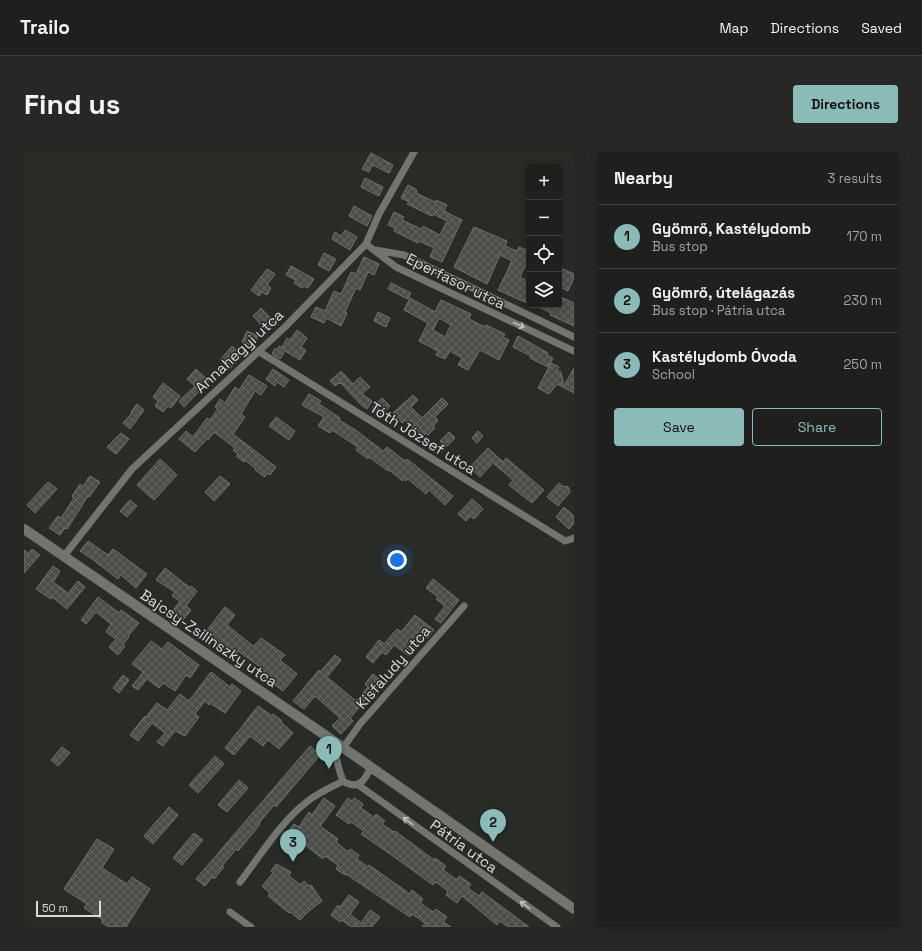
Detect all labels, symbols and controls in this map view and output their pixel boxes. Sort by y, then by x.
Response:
text: Trailo [20,15,70,40]
text: Map [719,19,749,37]
text: Directions [771,19,839,37]
text: Saved [861,19,902,37]
button: Directions [793,85,898,123]
text: Find us [24,86,121,122]
map controls [526,164,562,308]
button: + [526,164,562,200]
text: Nearby [614,167,673,189]
text: 3 results [828,170,882,187]
button: − [526,200,562,236]
text: Gyömrő, Kastélydomb [652,219,811,238]
text: 1 [624,228,630,245]
text: 170 m [846,228,882,245]
button: locate [526,236,562,272]
text: Bus stop [652,238,708,255]
street label: Eperfasor utca [403,249,509,313]
button: layers [526,272,562,308]
text: Gyömrő, útelágazás [652,283,795,302]
text: 2 [623,292,631,309]
text: 230 m [844,292,882,309]
text: Bus stop · Pátria utca [652,302,785,319]
street label: Annahegyi utca [191,305,288,397]
one-way arrow [512,322,524,329]
text: Kastélydomb Óvoda [652,347,797,366]
text: 3 [623,356,631,373]
text: 250 m [844,356,882,373]
text: School [652,366,695,383]
street label: Tóth József utca [366,398,480,479]
button: Save [614,408,744,446]
button: Share [752,408,882,446]
your location [387,550,407,570]
street label: Bajcsy-Zsilinszky utca [137,585,282,691]
street label: Kisfaludy utca [352,621,435,713]
pin: 1 [316,736,342,769]
pin: 2 [480,809,506,842]
street label: Pátria utca [426,815,502,877]
one-way arrow [402,817,413,825]
pin: 3 [280,829,306,862]
scale bar [36,899,101,918]
text: 50 m [42,901,68,915]
one-way arrow [520,901,531,909]

